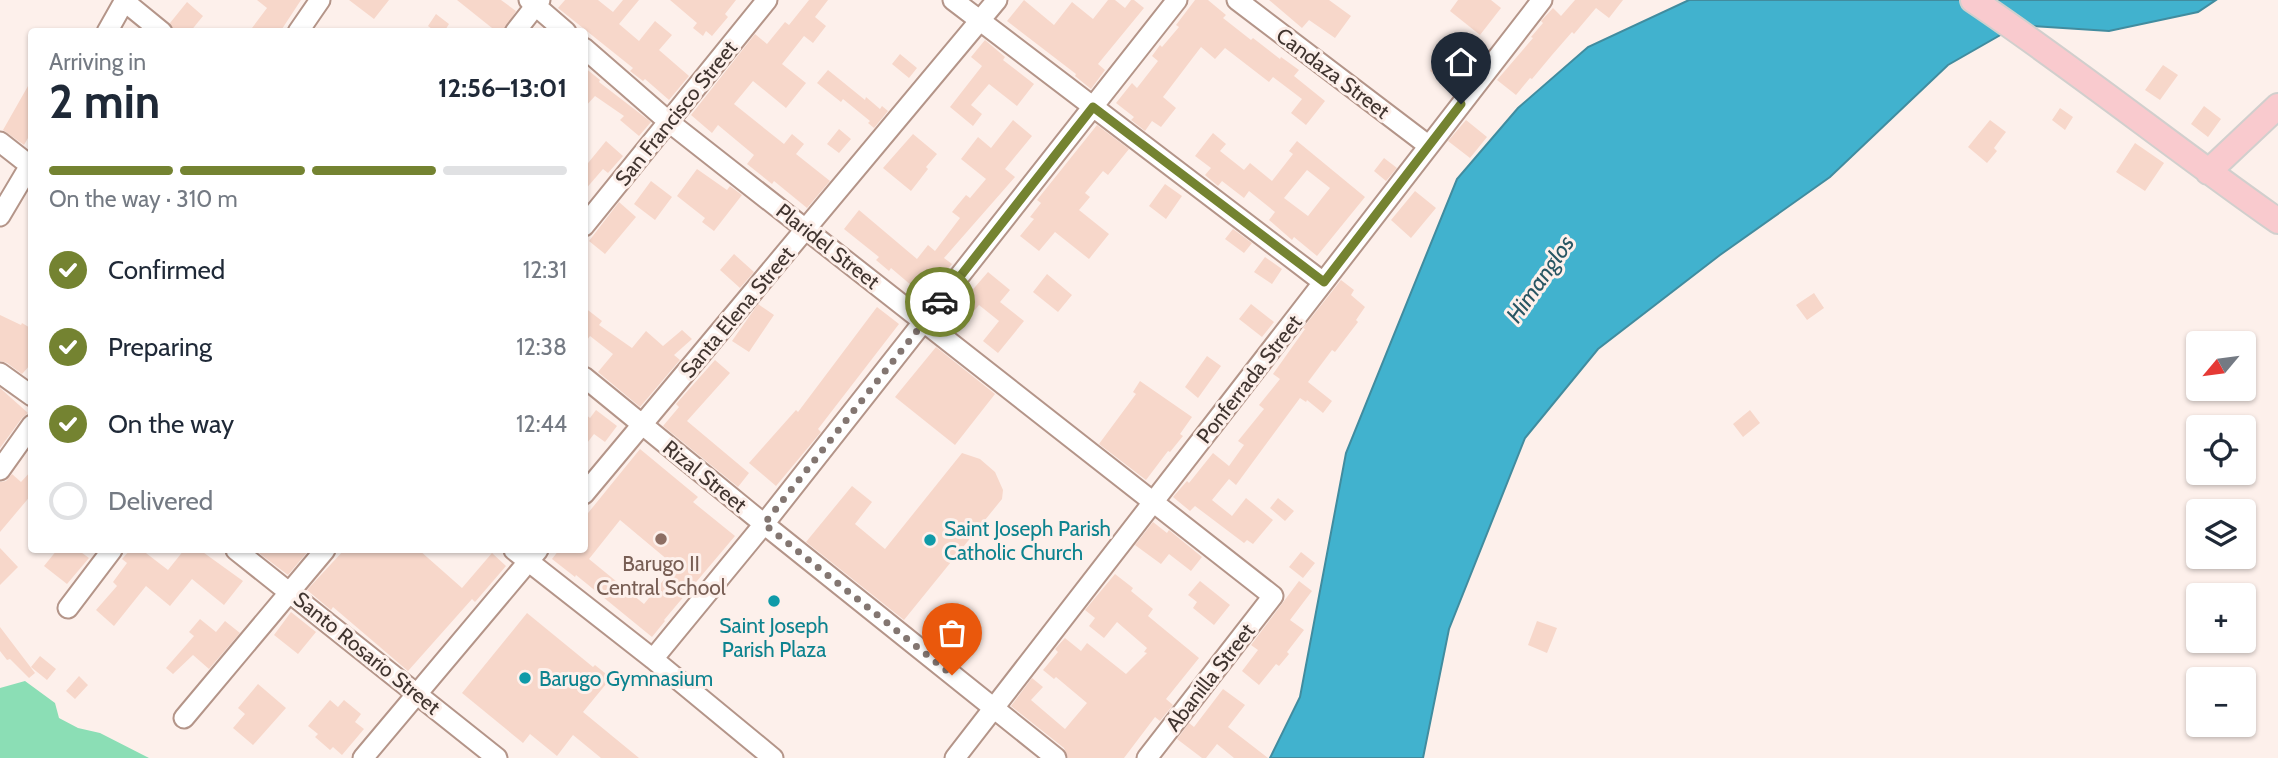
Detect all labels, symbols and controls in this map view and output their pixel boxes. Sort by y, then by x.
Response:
street label: Candaza Street [1272,22,1394,124]
pin [1431,32,1491,104]
street label: San Francisco Street [610,35,742,191]
icon: home [1442,43,1480,81]
text: Arriving in [49,48,146,76]
text: 12:56–13:01 [438,72,567,104]
text: 2 min [49,74,160,130]
text: On the way · 310 m [49,185,238,213]
street label: Plaridel Street [771,198,885,294]
water label: Himanglos [1500,230,1580,328]
street label: Santa Elena Street [675,241,799,383]
icon: check [49,251,87,289]
text: Confirmed [108,254,225,286]
text: 12:31 [523,256,567,284]
courier [905,267,975,337]
icon: car [921,283,959,321]
street label: Ponferrada Street [1191,310,1307,448]
icon: check [49,328,87,366]
text: Preparing [108,331,212,363]
north arrow [2186,331,2256,401]
map controls [2186,331,2256,737]
text: 12:38 [516,333,567,361]
icon: check [49,405,87,443]
text: On the way [108,408,234,440]
text: 12:44 [516,410,567,438]
button: locate [2186,415,2256,485]
street label: Rizal Street [658,435,752,517]
text: Delivered [108,485,213,517]
button: layers [2186,499,2256,569]
place label: Saint Joseph Parish Catholic Church [944,516,1111,565]
marker: Barugo II Central School [653,531,669,547]
marker: Saint Joseph Parish Catholic Church [922,532,938,548]
place label: Barugo II Central School [596,551,726,600]
button: + [2186,583,2256,653]
street label: Santo Rosario Street [289,586,445,720]
marker: Saint Joseph Parish Plaza [766,593,782,609]
pin [922,603,982,675]
place label: Saint Joseph Parish Plaza [719,613,829,662]
icon: bag [933,614,971,652]
street label: Abanilla Street [1160,618,1260,736]
place label: Barugo Gymnasium [539,666,713,691]
button: − [2186,667,2256,737]
marker: Barugo Gymnasium [517,670,533,686]

